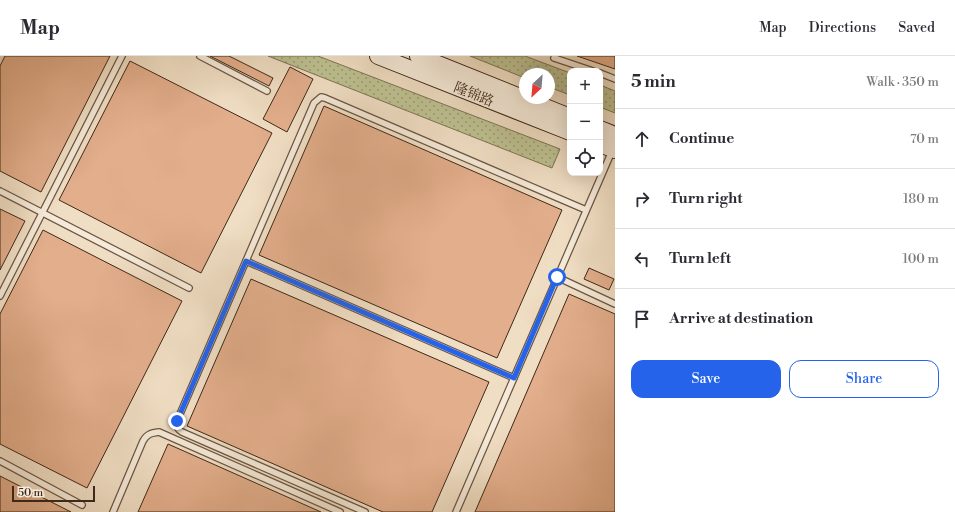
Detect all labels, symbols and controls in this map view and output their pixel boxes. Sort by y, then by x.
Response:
text: Map [20,16,60,40]
text: Map [759,19,787,37]
text: Directions [809,19,876,37]
text: Saved [898,19,935,37]
north arrow [519,68,555,104]
map controls [567,68,603,176]
button: + [567,68,603,104]
text: 5 min [631,71,676,93]
text: Walk · 350 m [866,74,939,90]
street label: 隆锦路 [451,79,496,111]
button: − [567,104,603,140]
icon: ahead [631,128,653,150]
text: Continue [669,129,734,148]
text: 70 m [910,131,939,147]
button: locate [567,140,603,176]
icon: right [631,188,653,210]
text: Turn right [669,189,743,208]
text: 180 m [903,191,939,207]
icon: left [631,248,653,270]
text: Turn left [669,249,731,268]
text: 100 m [903,251,939,267]
route start [548,268,566,286]
icon: arrive [631,308,653,330]
text: Arrive at destination [669,309,813,328]
button: Save [631,360,781,398]
button: Share [789,360,939,398]
route end [168,412,186,430]
scale bar [12,484,95,503]
text: 50 m [18,486,43,500]

